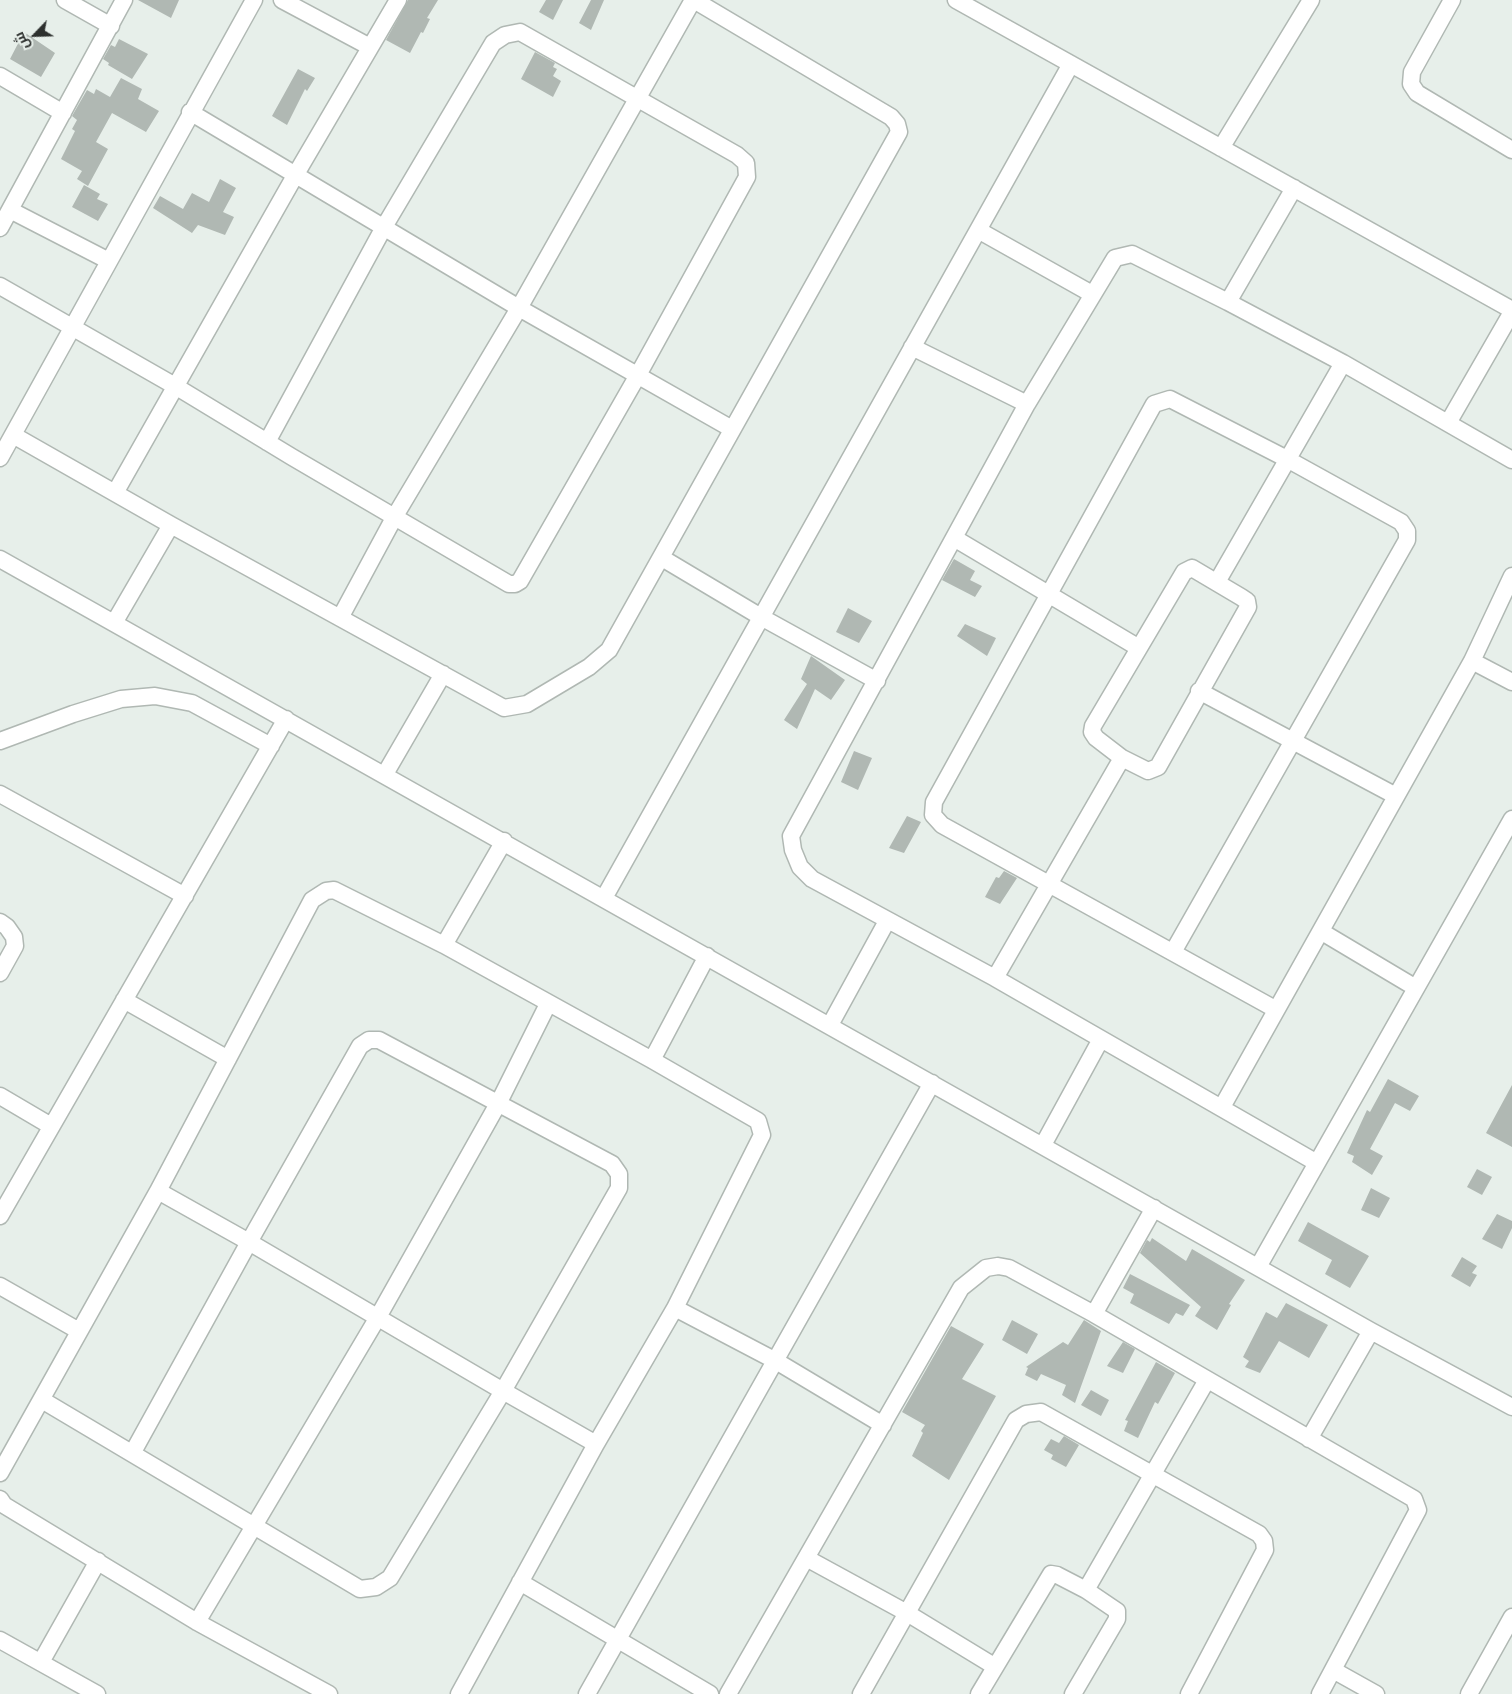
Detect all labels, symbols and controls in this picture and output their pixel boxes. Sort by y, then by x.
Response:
north arrow [10,10,60,60]
text: ش [10,30,32,53]

